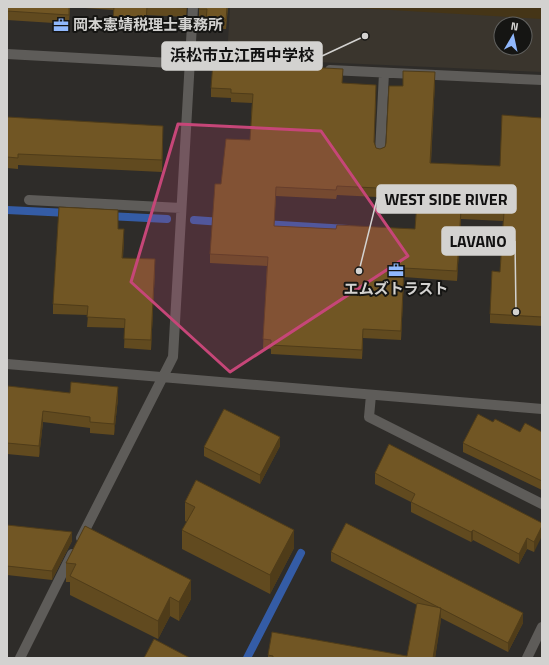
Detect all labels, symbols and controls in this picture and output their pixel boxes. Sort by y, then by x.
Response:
place label: 岡本憲靖税理士事務所 [73,13,223,36]
office icon: 岡本憲靖税理士事務所 [52,16,70,34]
north arrow [493,16,533,56]
text: N [510,18,520,35]
callout: 浜松市立江西中学校 [162,42,322,70]
text: 浜松市立江西中学校 [170,43,314,67]
callout: WEST SIDE RIVER [377,185,516,213]
text: WEST SIDE RIVER [384,187,508,211]
callout: LAVANO [442,227,515,255]
text: LAVANO [449,229,507,253]
office icon: エムズトラスト [387,261,405,279]
place label: エムズトラスト [344,277,448,300]

